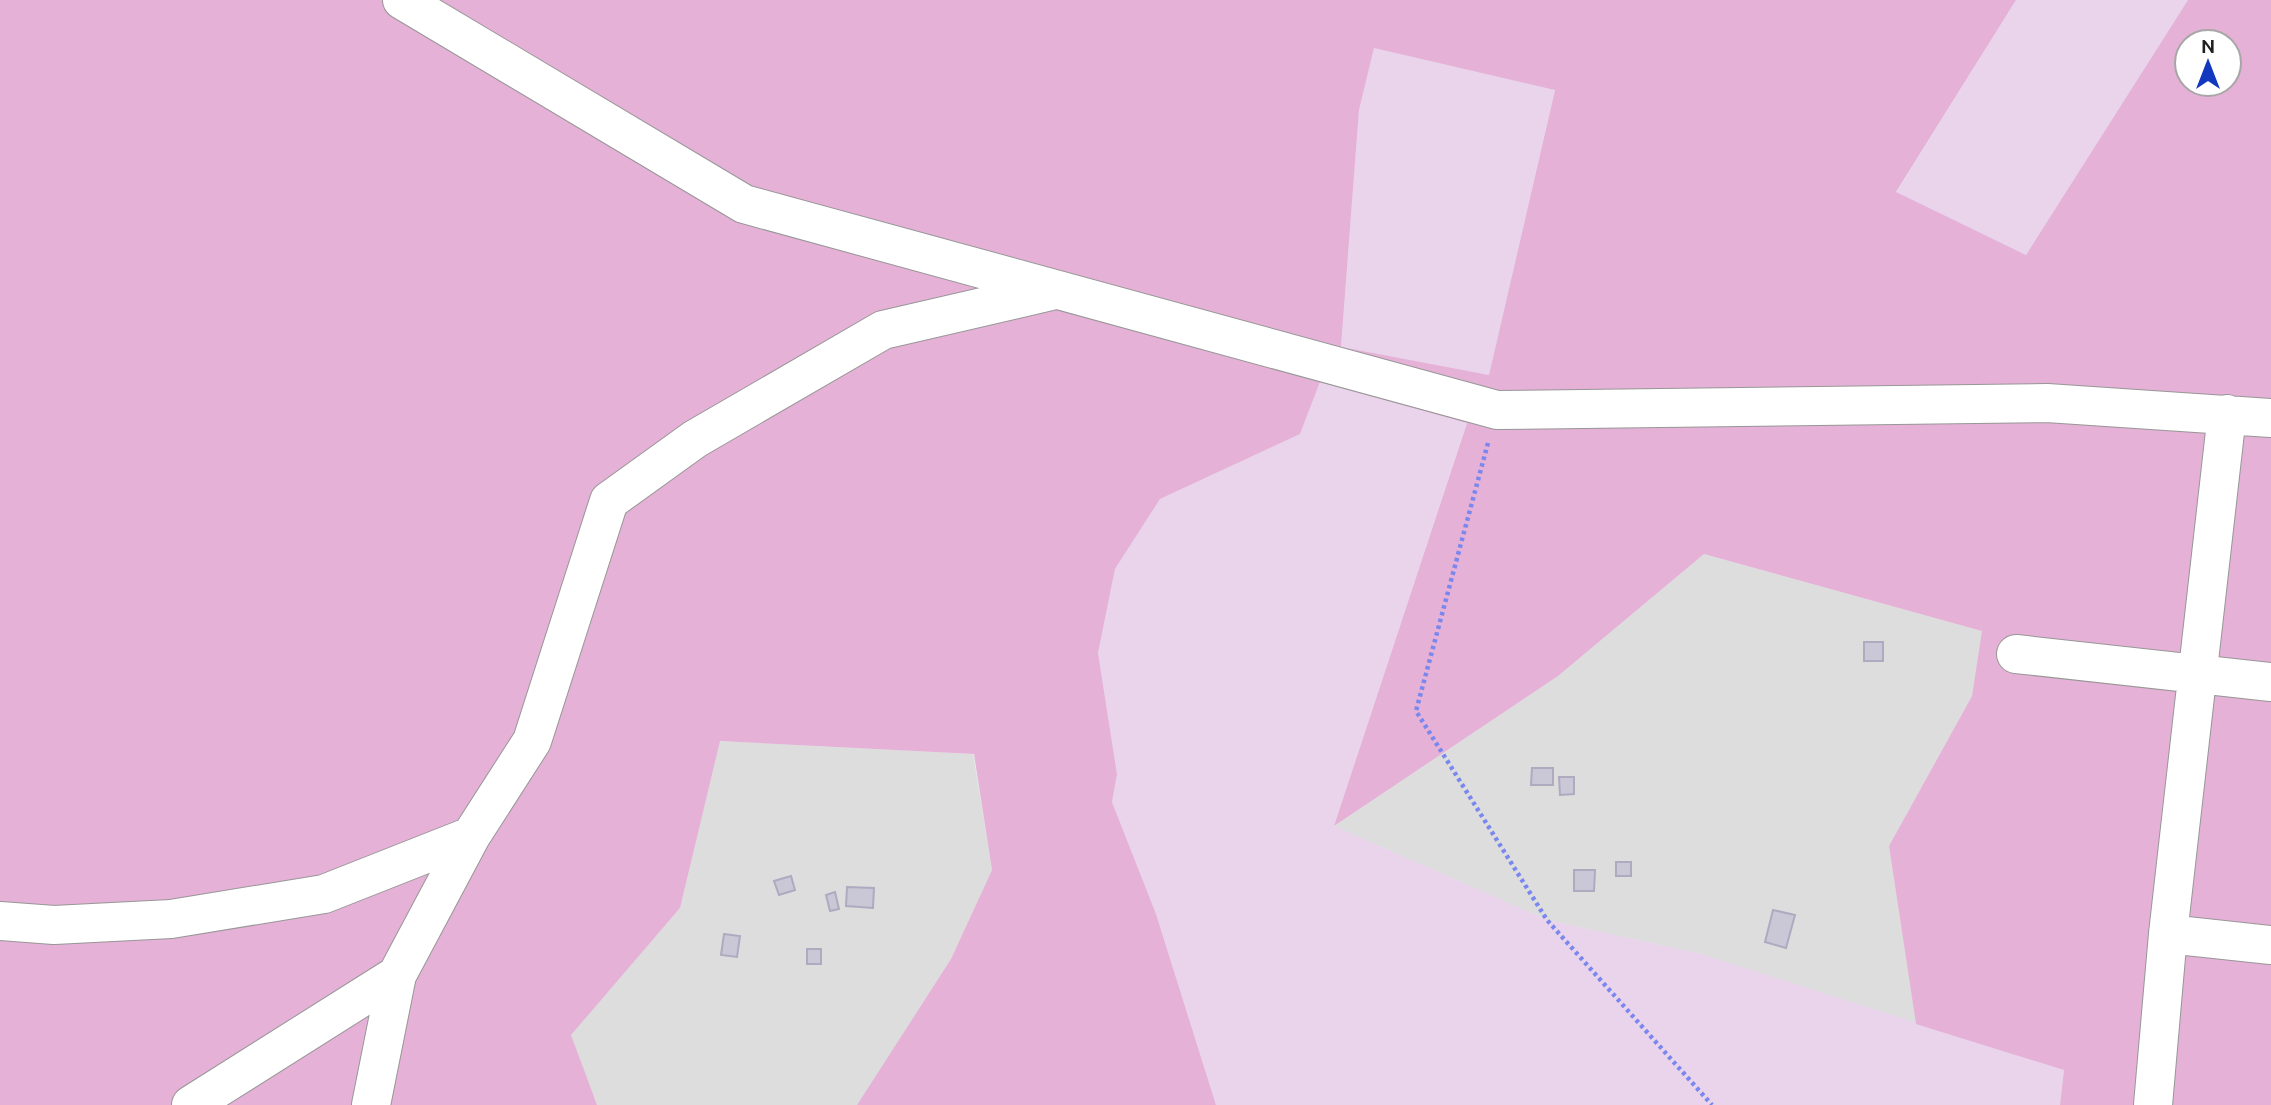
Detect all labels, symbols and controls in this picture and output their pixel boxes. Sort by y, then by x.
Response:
north arrow [2173,28,2243,98]
text: N [2201,35,2215,57]

